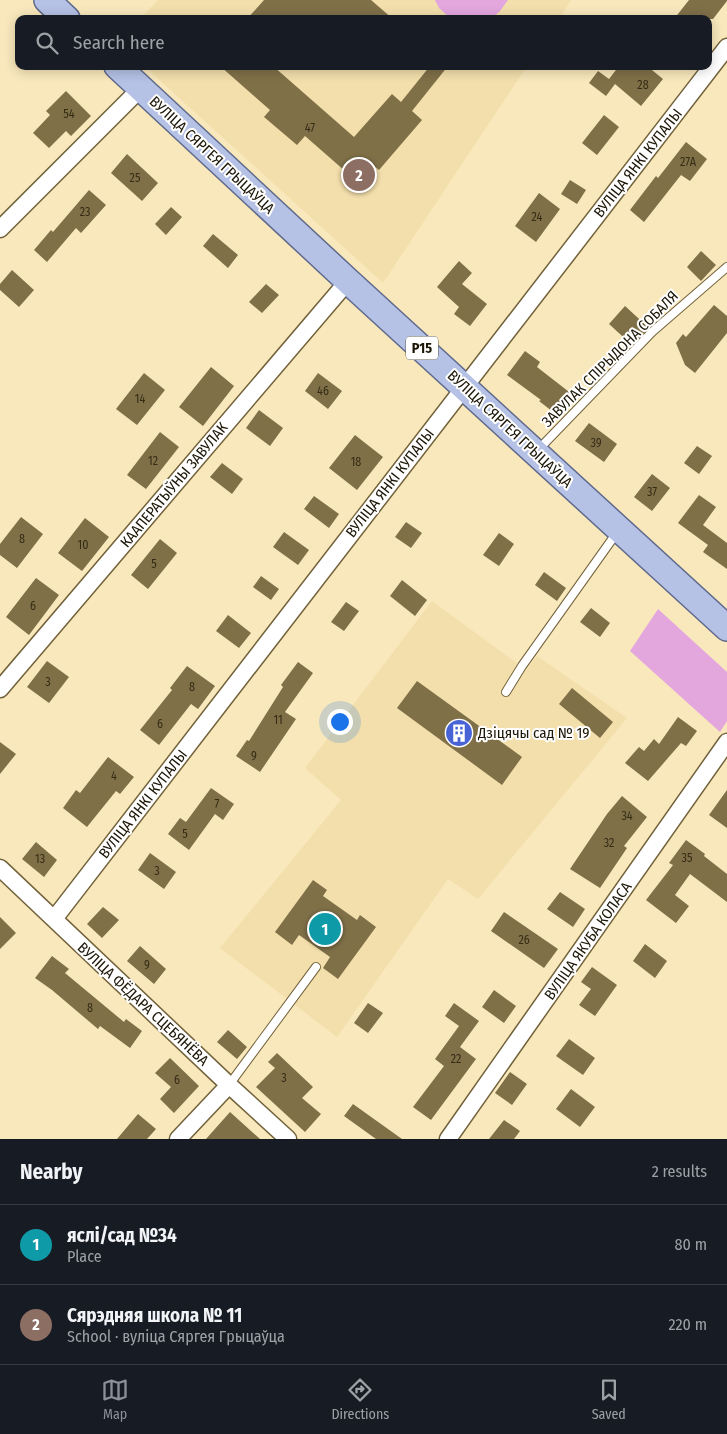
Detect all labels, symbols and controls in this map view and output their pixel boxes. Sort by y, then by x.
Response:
search box [15,15,712,70]
icon: search [33,29,61,57]
text: Search here [73,31,165,54]
house number: 28 [637,78,649,92]
street label: ВУЛІЦА СЯРГЕЯ ГРЫЦАЎЦА [146,92,278,218]
street label: ВУЛІЦА ЯНКІ КУПАЛЫ [590,105,686,221]
house number: 54 [63,107,75,121]
house number: 47 [305,121,315,135]
house number: 27А [680,155,697,169]
pin: 2 [343,156,375,194]
house number: 25 [130,171,141,185]
house number: 23 [80,205,90,219]
house number: 24 [532,210,543,224]
street label: ЗАВУЛАК СПІРЫДОНА СОБАЛЯ [538,287,682,431]
road number: Р15 [406,336,438,359]
street label: ВУЛІЦА СЯРГЕЯ ГРЫЦАЎЦА [444,366,576,492]
house number: 46 [317,384,329,398]
house number: 14 [135,392,145,406]
street label: КААПЕРАТЫЎНЫ ЗАВУЛАК [116,419,232,551]
street label: ВУЛІЦА ЯНКІ КУПАЛЫ [342,425,438,541]
house number: 39 [590,436,602,450]
house number: 12 [148,454,158,468]
house number: 18 [351,455,361,469]
house number: 37 [647,485,657,499]
house number: 8 [19,532,25,546]
house number: 10 [78,538,88,552]
house number: 5 [151,557,157,571]
house number: 6 [30,599,36,613]
house number: 3 [45,675,51,689]
house number: 8 [189,680,195,694]
your location [327,709,353,735]
house number: 11 [273,713,283,727]
house number: 6 [157,717,163,731]
building icon: Дзіцячы сад № 19 [444,718,474,748]
place label: Дзіцячы сад № 19 [477,724,590,742]
street label: ВУЛІЦА ЯНКІ КУПАЛЫ [95,746,191,862]
house number: 9 [251,749,257,763]
house number: 4 [111,769,117,783]
house number: 7 [215,797,220,811]
house number: 34 [621,809,633,823]
house number: 5 [182,827,188,841]
house number: 32 [604,836,614,850]
house number: 35 [682,851,693,865]
house number: 13 [35,852,45,866]
house number: 3 [154,864,160,878]
street label: ВУЛІЦА ЯКУБА КОЛАСА [541,879,635,1003]
pin: 1 [309,910,341,948]
house number: 26 [518,933,530,947]
street label: ВУЛІЦА ФЁДАРА СЦЕБЯНЁВА [74,939,212,1070]
house number: 9 [144,958,150,972]
house number: 8 [87,1001,93,1015]
house number: 22 [451,1052,461,1066]
house number: 3 [281,1071,287,1085]
house number: 6 [174,1073,180,1087]
text: Nearby [20,1159,82,1185]
text: 2 results [652,1162,707,1181]
text: яслі/сад №34 [67,1224,177,1247]
text: 1 [33,1235,39,1254]
text: 80 m [675,1235,707,1254]
text: Place [67,1247,102,1266]
text: Сярэдняя школа № 11 [67,1304,242,1327]
text: 2 [32,1315,40,1334]
text: 220 m [668,1315,707,1334]
text: School · вуліца Сяргея Грыцаўца [67,1327,285,1346]
tab: Map [101,1376,129,1423]
tab: Directions [331,1376,389,1423]
tab: Saved [592,1376,626,1423]

